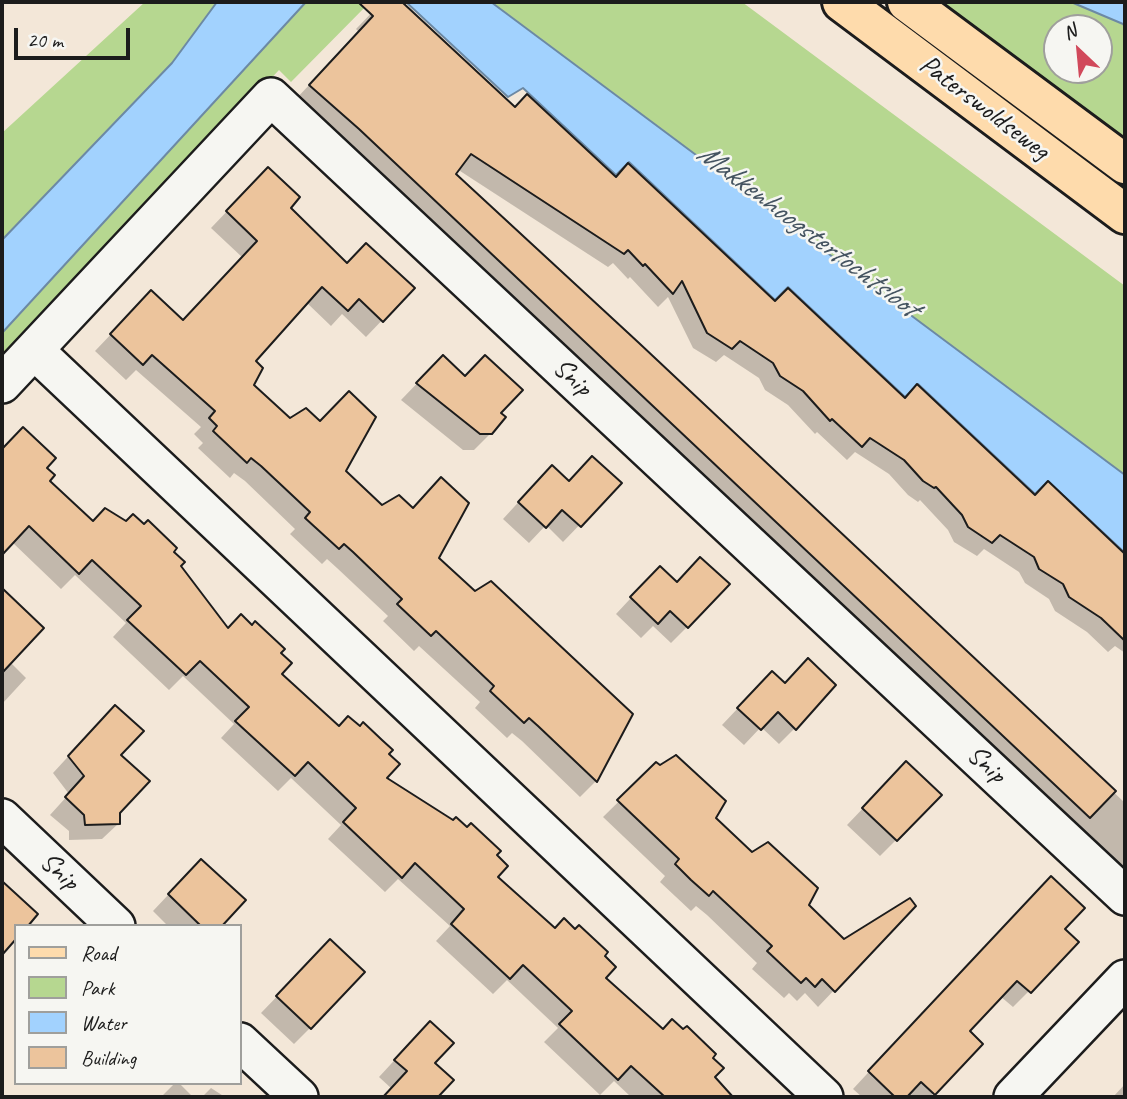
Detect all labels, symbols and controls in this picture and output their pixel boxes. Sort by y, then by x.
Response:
scale bar [18,14,133,58]
north arrow [1043,14,1113,84]
text: N [1059,19,1080,45]
text: 20 m [27,27,63,53]
street label: Paterswoldseweg [912,48,1056,168]
water label: Makkenhoogstertochtsloot [689,136,925,326]
street label: Snip [545,352,599,404]
street label: Snip [959,739,1013,791]
street label: Snip [32,846,86,898]
legend [14,924,242,1085]
text: Road [81,940,116,966]
text: Park [81,975,114,1001]
text: Water [81,1010,127,1036]
text: Building [81,1045,136,1071]

